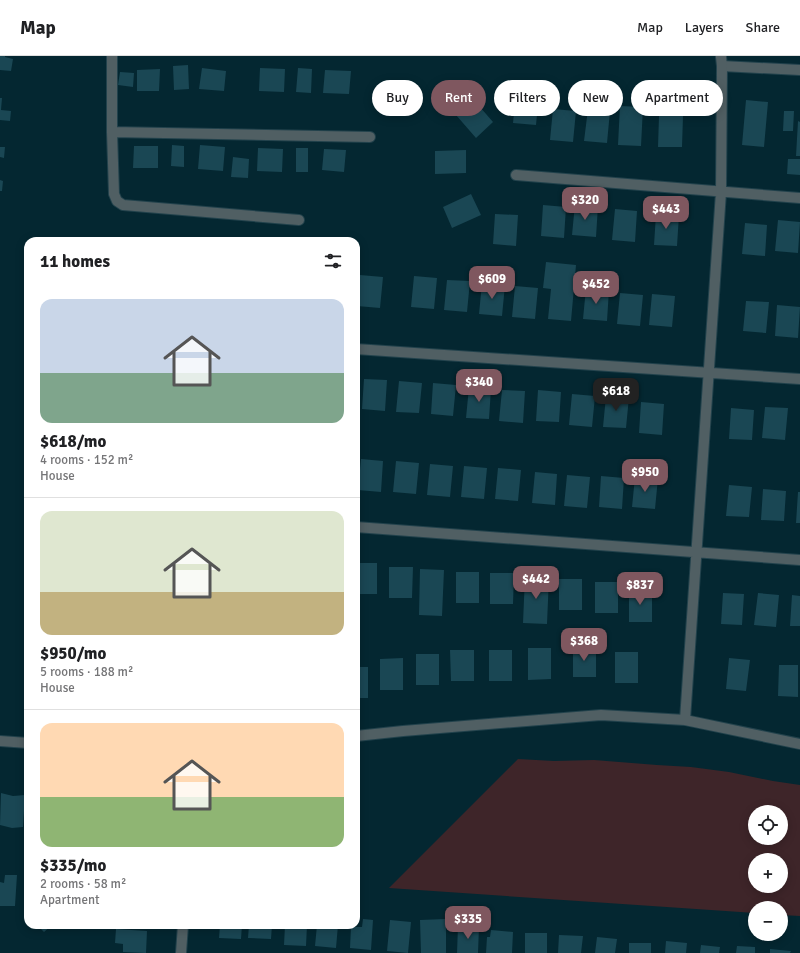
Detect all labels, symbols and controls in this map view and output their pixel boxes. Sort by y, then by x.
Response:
text: Map [20,16,56,40]
text: Map [637,19,663,36]
text: Layers [685,19,724,36]
text: Share [746,19,780,36]
chip: Buy [372,80,423,116]
chip: Rent [431,80,486,116]
chip: Filters [494,80,560,116]
chip: New [568,80,623,116]
chip: Apartment [631,80,723,116]
pin: $320 [561,187,609,221]
text: $320 [571,192,599,208]
pin: $443 [642,196,690,230]
text: $443 [652,201,680,217]
icon: filters [322,250,344,272]
text: 11 homes [40,251,110,272]
pin: $609 [468,266,516,300]
text: $609 [478,271,506,287]
pin: $452 [572,271,620,305]
text: $452 [582,276,610,292]
icon: home [156,325,228,397]
pin: $340 [455,369,503,403]
text: $340 [465,374,493,390]
pin: $618 [592,378,640,412]
text: $618 [602,383,630,399]
text: $618/mo [40,431,106,452]
text: 4 rooms · 152 m² [40,452,133,468]
pin: $950 [621,459,669,493]
text: $950 [631,464,659,480]
text: House [40,468,75,484]
icon: home [156,537,228,609]
pin: $442 [512,566,560,600]
text: $442 [522,571,550,587]
pin: $837 [616,572,664,606]
text: $837 [626,577,654,593]
pin: $368 [560,628,608,662]
text: $368 [570,633,598,649]
text: $950/mo [40,643,106,664]
text: 5 rooms · 188 m² [40,664,133,680]
text: House [40,680,75,696]
icon: home [156,749,228,821]
map controls [748,805,788,941]
button: locate [748,805,788,845]
button: + [748,853,788,893]
text: $335/mo [40,855,106,876]
text: 2 rooms · 58 m² [40,876,126,892]
text: Apartment [40,892,100,908]
button: − [748,901,788,941]
pin: $335 [444,906,492,940]
text: $335 [454,911,482,927]

